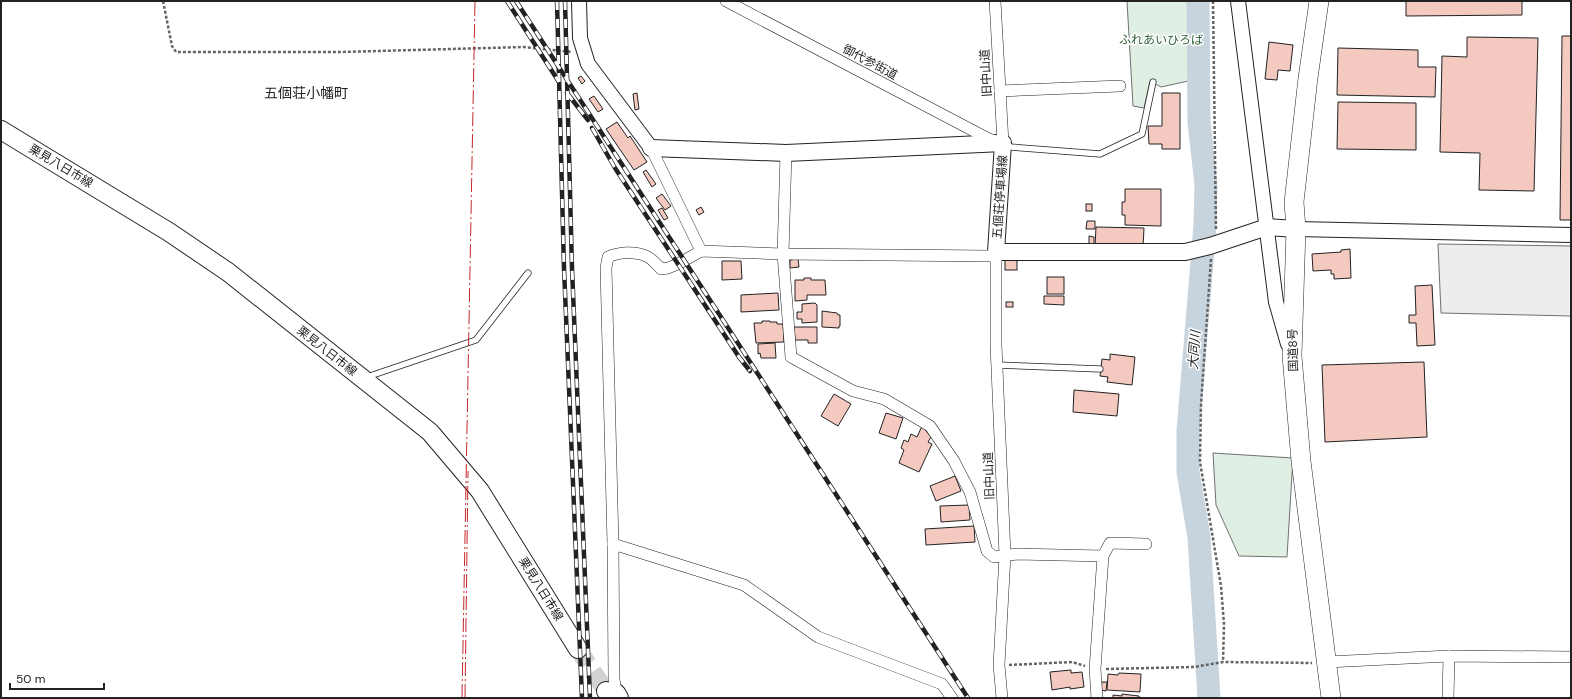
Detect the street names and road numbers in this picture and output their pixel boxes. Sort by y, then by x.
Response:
street label: 御代参街道 [840,41,900,83]
street label: 旧中山道 [977,49,995,97]
street label: 栗見八日市線 [26,141,96,191]
street label: 五個荘停車場線 [989,155,1011,239]
street label: 栗見八日市線 [294,323,360,379]
street label: 国道8号 [1285,328,1301,372]
street label: 旧中山道 [980,452,998,500]
street label: 栗見八日市線 [515,554,567,624]

